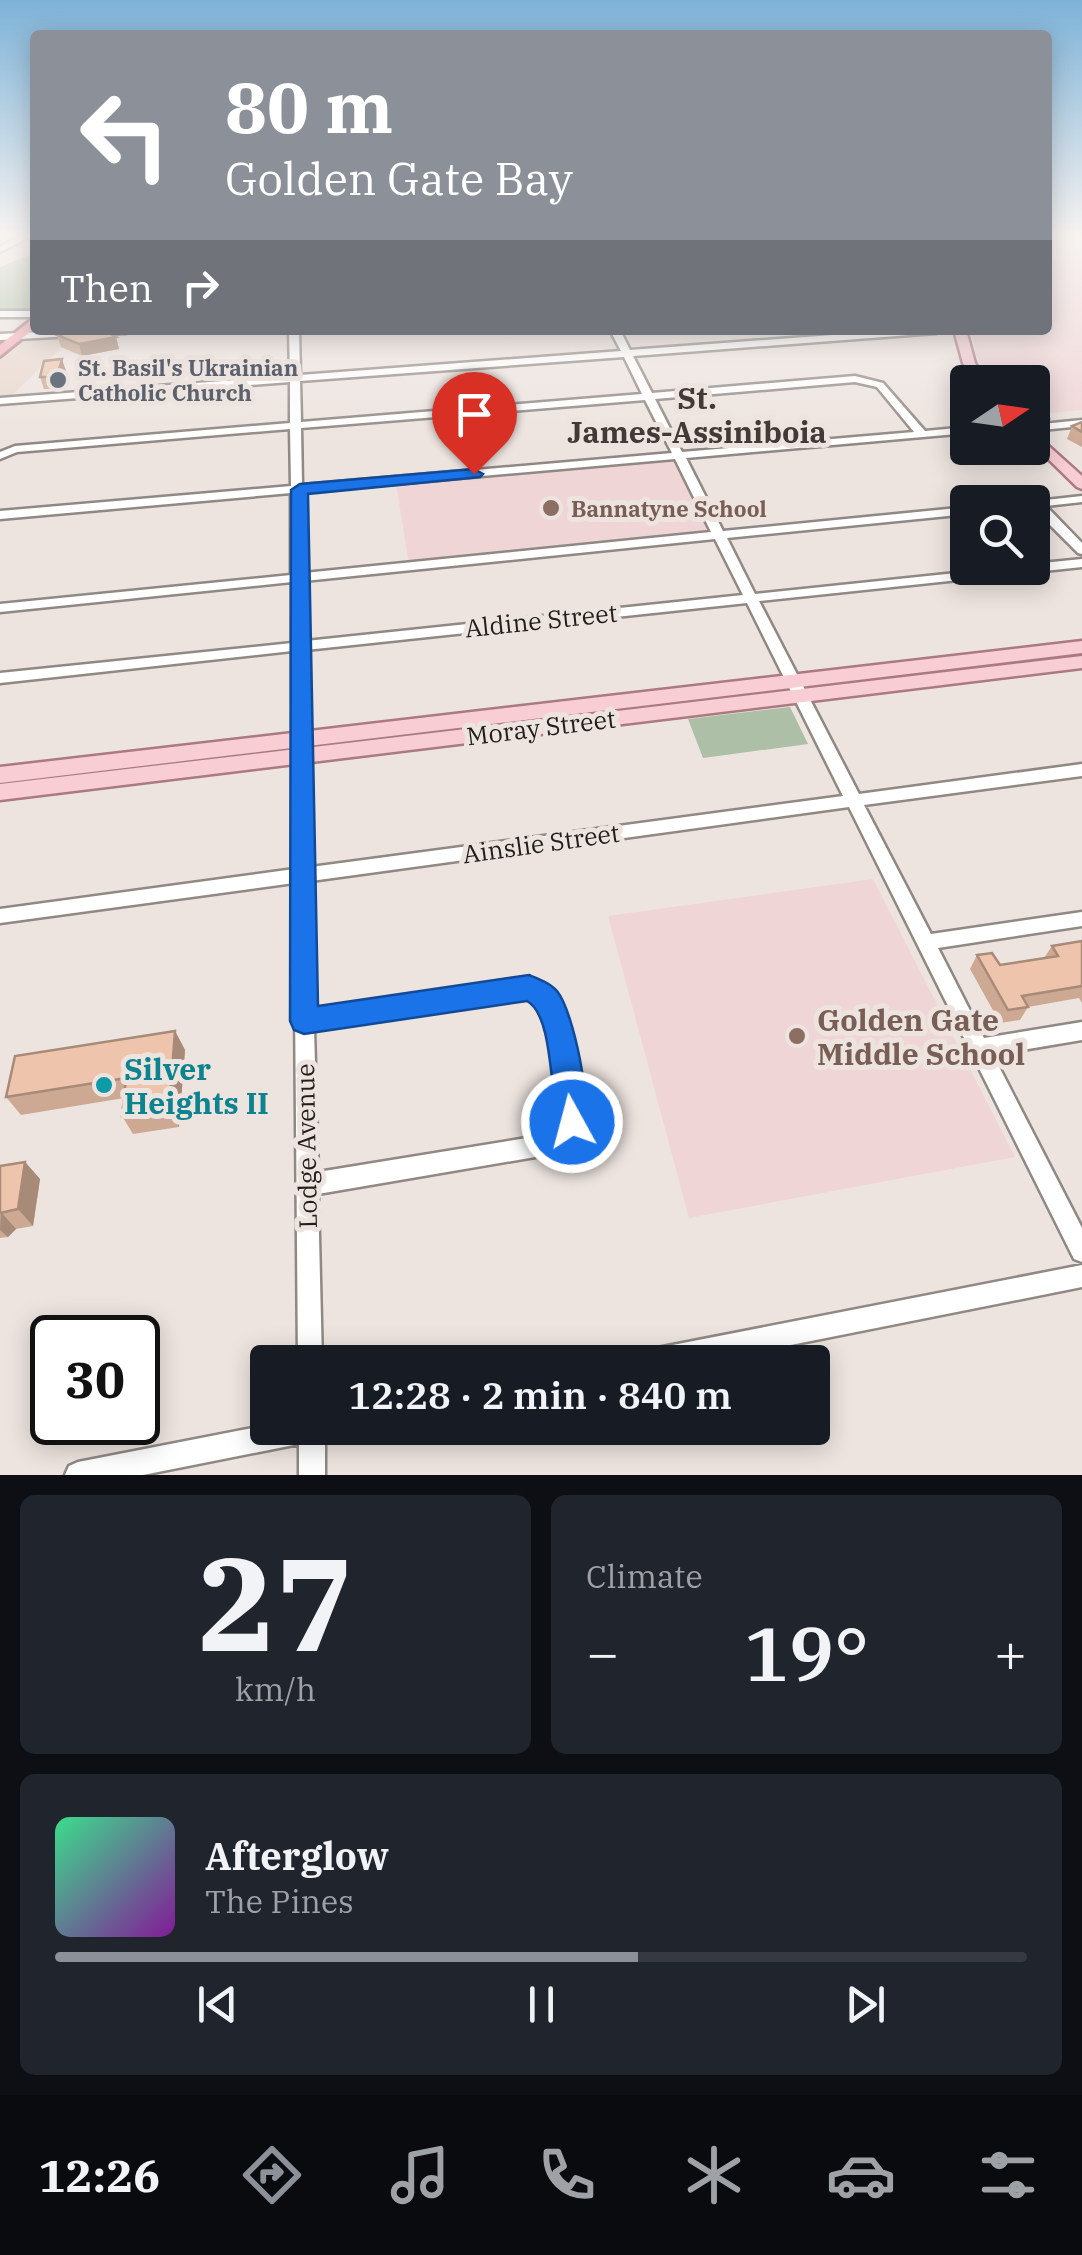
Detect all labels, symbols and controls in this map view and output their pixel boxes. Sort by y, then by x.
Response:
text: 80 m [225,61,393,152]
icon: left [60,70,190,200]
text: Golden Gate Bay [225,149,573,207]
icon: right [173,260,228,315]
text: Then [60,263,153,312]
place label: St. Basil's Ukrainian Catholic Church [78,353,298,407]
north arrow [950,365,1050,465]
map controls [950,365,1050,585]
marker: St. Basil's Ukrainian Catholic Church [47,369,69,391]
pin [432,372,517,475]
district label: St. James-Assiniboia [567,378,827,451]
icon: arrive [447,387,502,442]
button: search [950,485,1050,585]
place label: Bannatyne School [571,494,767,523]
marker: Bannatyne School [540,497,562,519]
street label: Aldine Street [463,596,619,644]
street label: Moray Street [465,701,617,753]
street label: Ainslie Street [460,816,622,870]
place label: Golden Gate Middle School [817,1000,1025,1073]
marker: Golden Gate Middle School [786,1025,808,1047]
place label: Silver Heights II [124,1049,269,1122]
street label: Lodge Avenue [288,1063,324,1229]
position arrow [520,1070,624,1174]
marker: Silver Heights II [93,1074,115,1096]
speed limit sign: 30 [30,1315,160,1445]
text: 12:28 · 2 min · 840 m [348,1370,732,1419]
text: 27 [197,1518,354,1687]
text: Climate [586,1555,703,1597]
text: 19° [744,1604,869,1702]
text: − [586,1617,619,1688]
text: + [994,1617,1027,1688]
text: km/h [235,1668,316,1710]
text: Afterglow [205,1831,389,1880]
text: The Pines [205,1880,354,1922]
icon: previous [190,1977,245,2032]
icon: pause [514,1977,569,2032]
icon: next [838,1977,893,2032]
icon: directions [237,2140,307,2210]
icon: music [385,2140,455,2210]
icon: phone [532,2140,602,2210]
icon: climate [679,2140,749,2210]
icon: car [826,2140,896,2210]
icon: filters [973,2140,1043,2210]
text: 12:26 [39,2146,160,2204]

